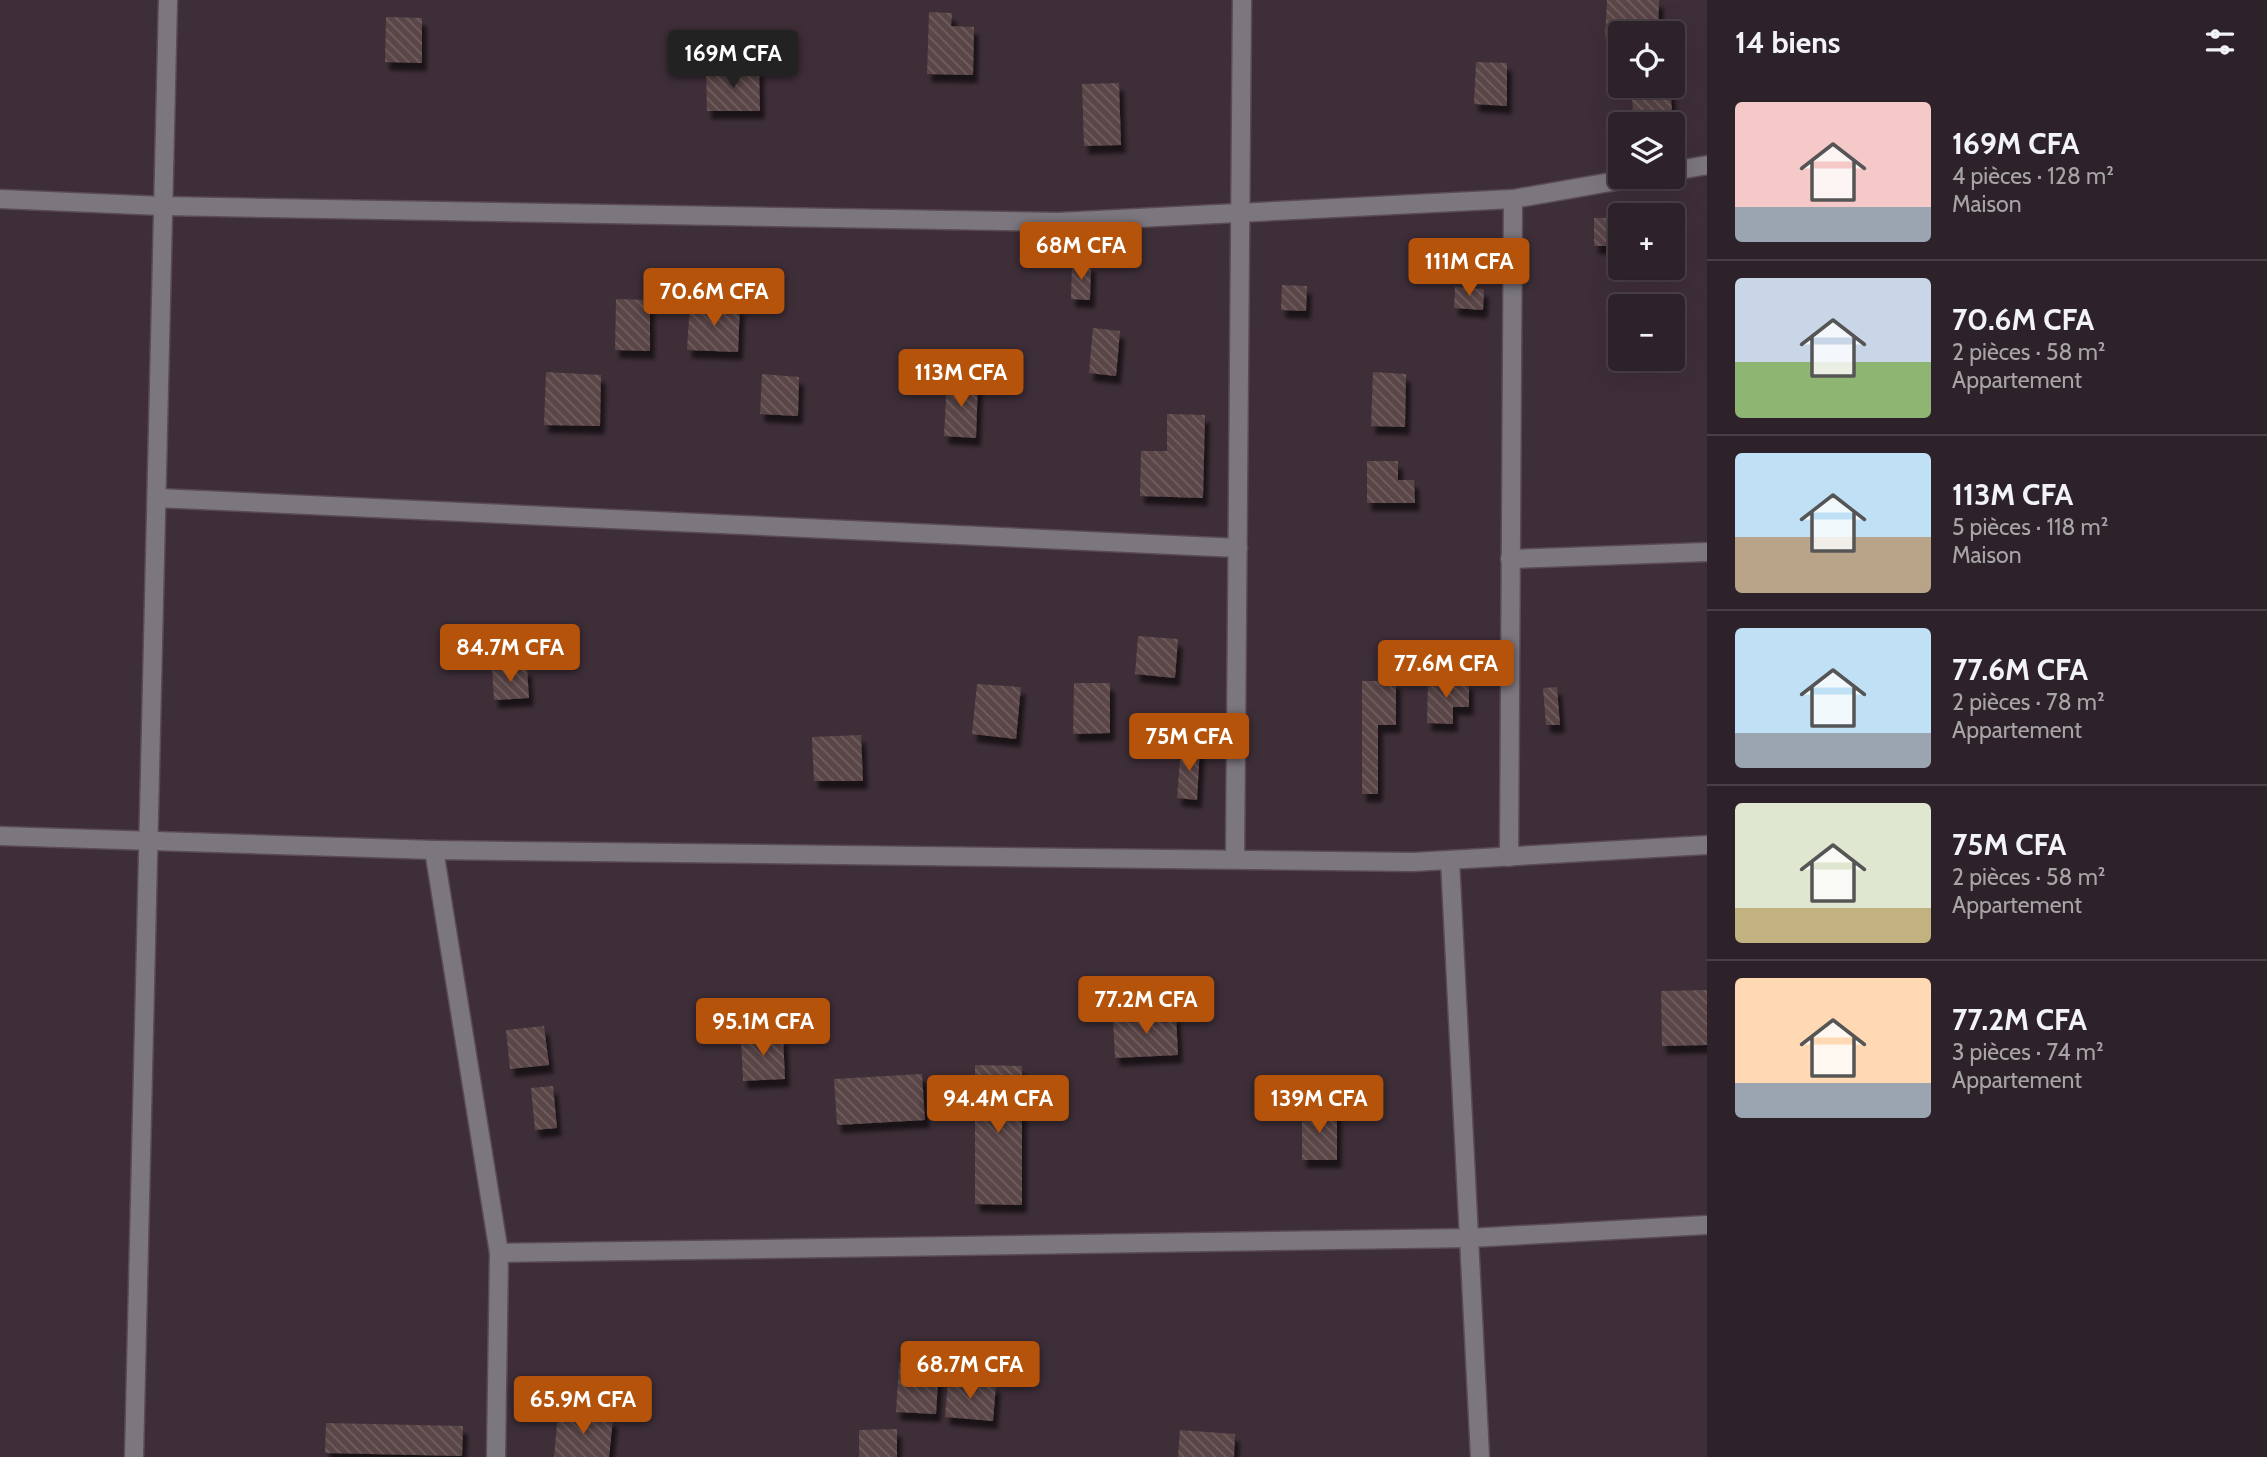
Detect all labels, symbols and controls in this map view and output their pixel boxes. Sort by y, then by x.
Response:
map controls [1608,21,1685,371]
button: locate [1608,21,1685,98]
icon: filters [2201,23,2239,61]
text: 14 biens [1735,24,1840,61]
pin: 169M CFA [661,31,805,90]
text: 169M CFA [684,39,782,67]
button: layers [1608,112,1685,189]
text: 169M CFA [1952,125,2079,162]
icon: home [1791,130,1875,214]
text: 4 pièces · 128 m² [1952,162,2114,190]
text: Maison [1952,190,2021,218]
button: + [1608,203,1685,280]
pin: 68M CFA [1016,222,1146,282]
text: 68M CFA [1036,231,1126,259]
pin: 111M CFA [1397,238,1541,298]
text: 111M CFA [1424,247,1514,275]
pin: 70.6M CFA [634,268,794,328]
text: 70.6M CFA [659,277,769,305]
button: − [1608,294,1685,371]
text: 70.6M CFA [1952,301,2094,338]
icon: home [1791,306,1875,390]
text: 2 pièces · 58 m² [1952,338,2105,366]
pin: 113M CFA [889,350,1033,409]
text: 113M CFA [915,358,1007,386]
text: Appartement [1952,366,2082,394]
text: 113M CFA [1952,476,2073,513]
icon: home [1791,481,1875,565]
text: 5 pièces · 118 m² [1952,513,2108,541]
text: Maison [1952,541,2021,569]
pin: 84.7M CFA [430,624,590,684]
text: 84.7M CFA [456,633,564,661]
pin: 77.6M CFA [1366,640,1526,700]
text: 77.6M CFA [1394,649,1498,677]
text: 77.6M CFA [1952,651,2088,688]
icon: home [1791,656,1875,740]
text: 2 pièces · 78 m² [1952,688,2105,716]
pin: 75M CFA [1124,714,1254,773]
text: Appartement [1952,716,2082,744]
text: 75M CFA [1145,722,1233,750]
text: 75M CFA [1952,826,2066,863]
icon: home [1791,831,1875,915]
text: 2 pièces · 58 m² [1952,863,2105,891]
text: Appartement [1952,891,2082,919]
pin: 77.2M CFA [1066,976,1226,1036]
text: 77.2M CFA [1094,985,1198,1013]
pin: 95.1M CFA [683,998,843,1058]
text: 77.2M CFA [1952,1001,2087,1038]
icon: home [1791,1006,1875,1090]
text: 95.1M CFA [712,1007,814,1035]
text: 3 pièces · 74 m² [1952,1038,2104,1066]
text: Appartement [1952,1066,2082,1094]
pin: 94.4M CFA [918,1076,1078,1135]
pin: 139M CFA [1247,1076,1391,1135]
text: 94.4M CFA [943,1084,1053,1112]
text: 139M CFA [1270,1084,1368,1112]
pin: 68.7M CFA [890,1342,1050,1401]
text: 68.7M CFA [917,1350,1023,1378]
pin: 65.9M CFA [503,1376,663,1436]
text: 65.9M CFA [530,1385,636,1413]

